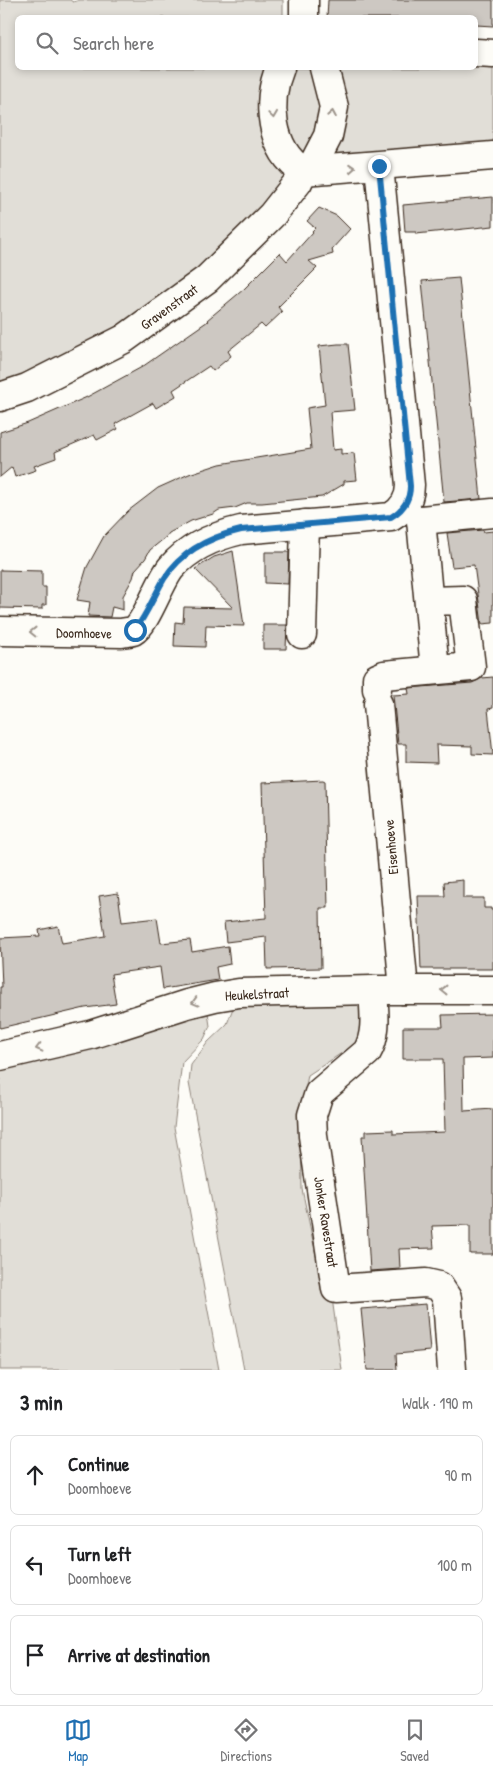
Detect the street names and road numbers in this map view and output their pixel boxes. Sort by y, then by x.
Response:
street label: Gravenstraat [136,279,201,334]
street label: Doomhoeve [56,623,112,642]
street label: Eisenhoeve [379,818,402,875]
street label: Heukelstraat [224,982,290,1005]
street label: Jonker Ravestraat [310,1175,343,1269]

